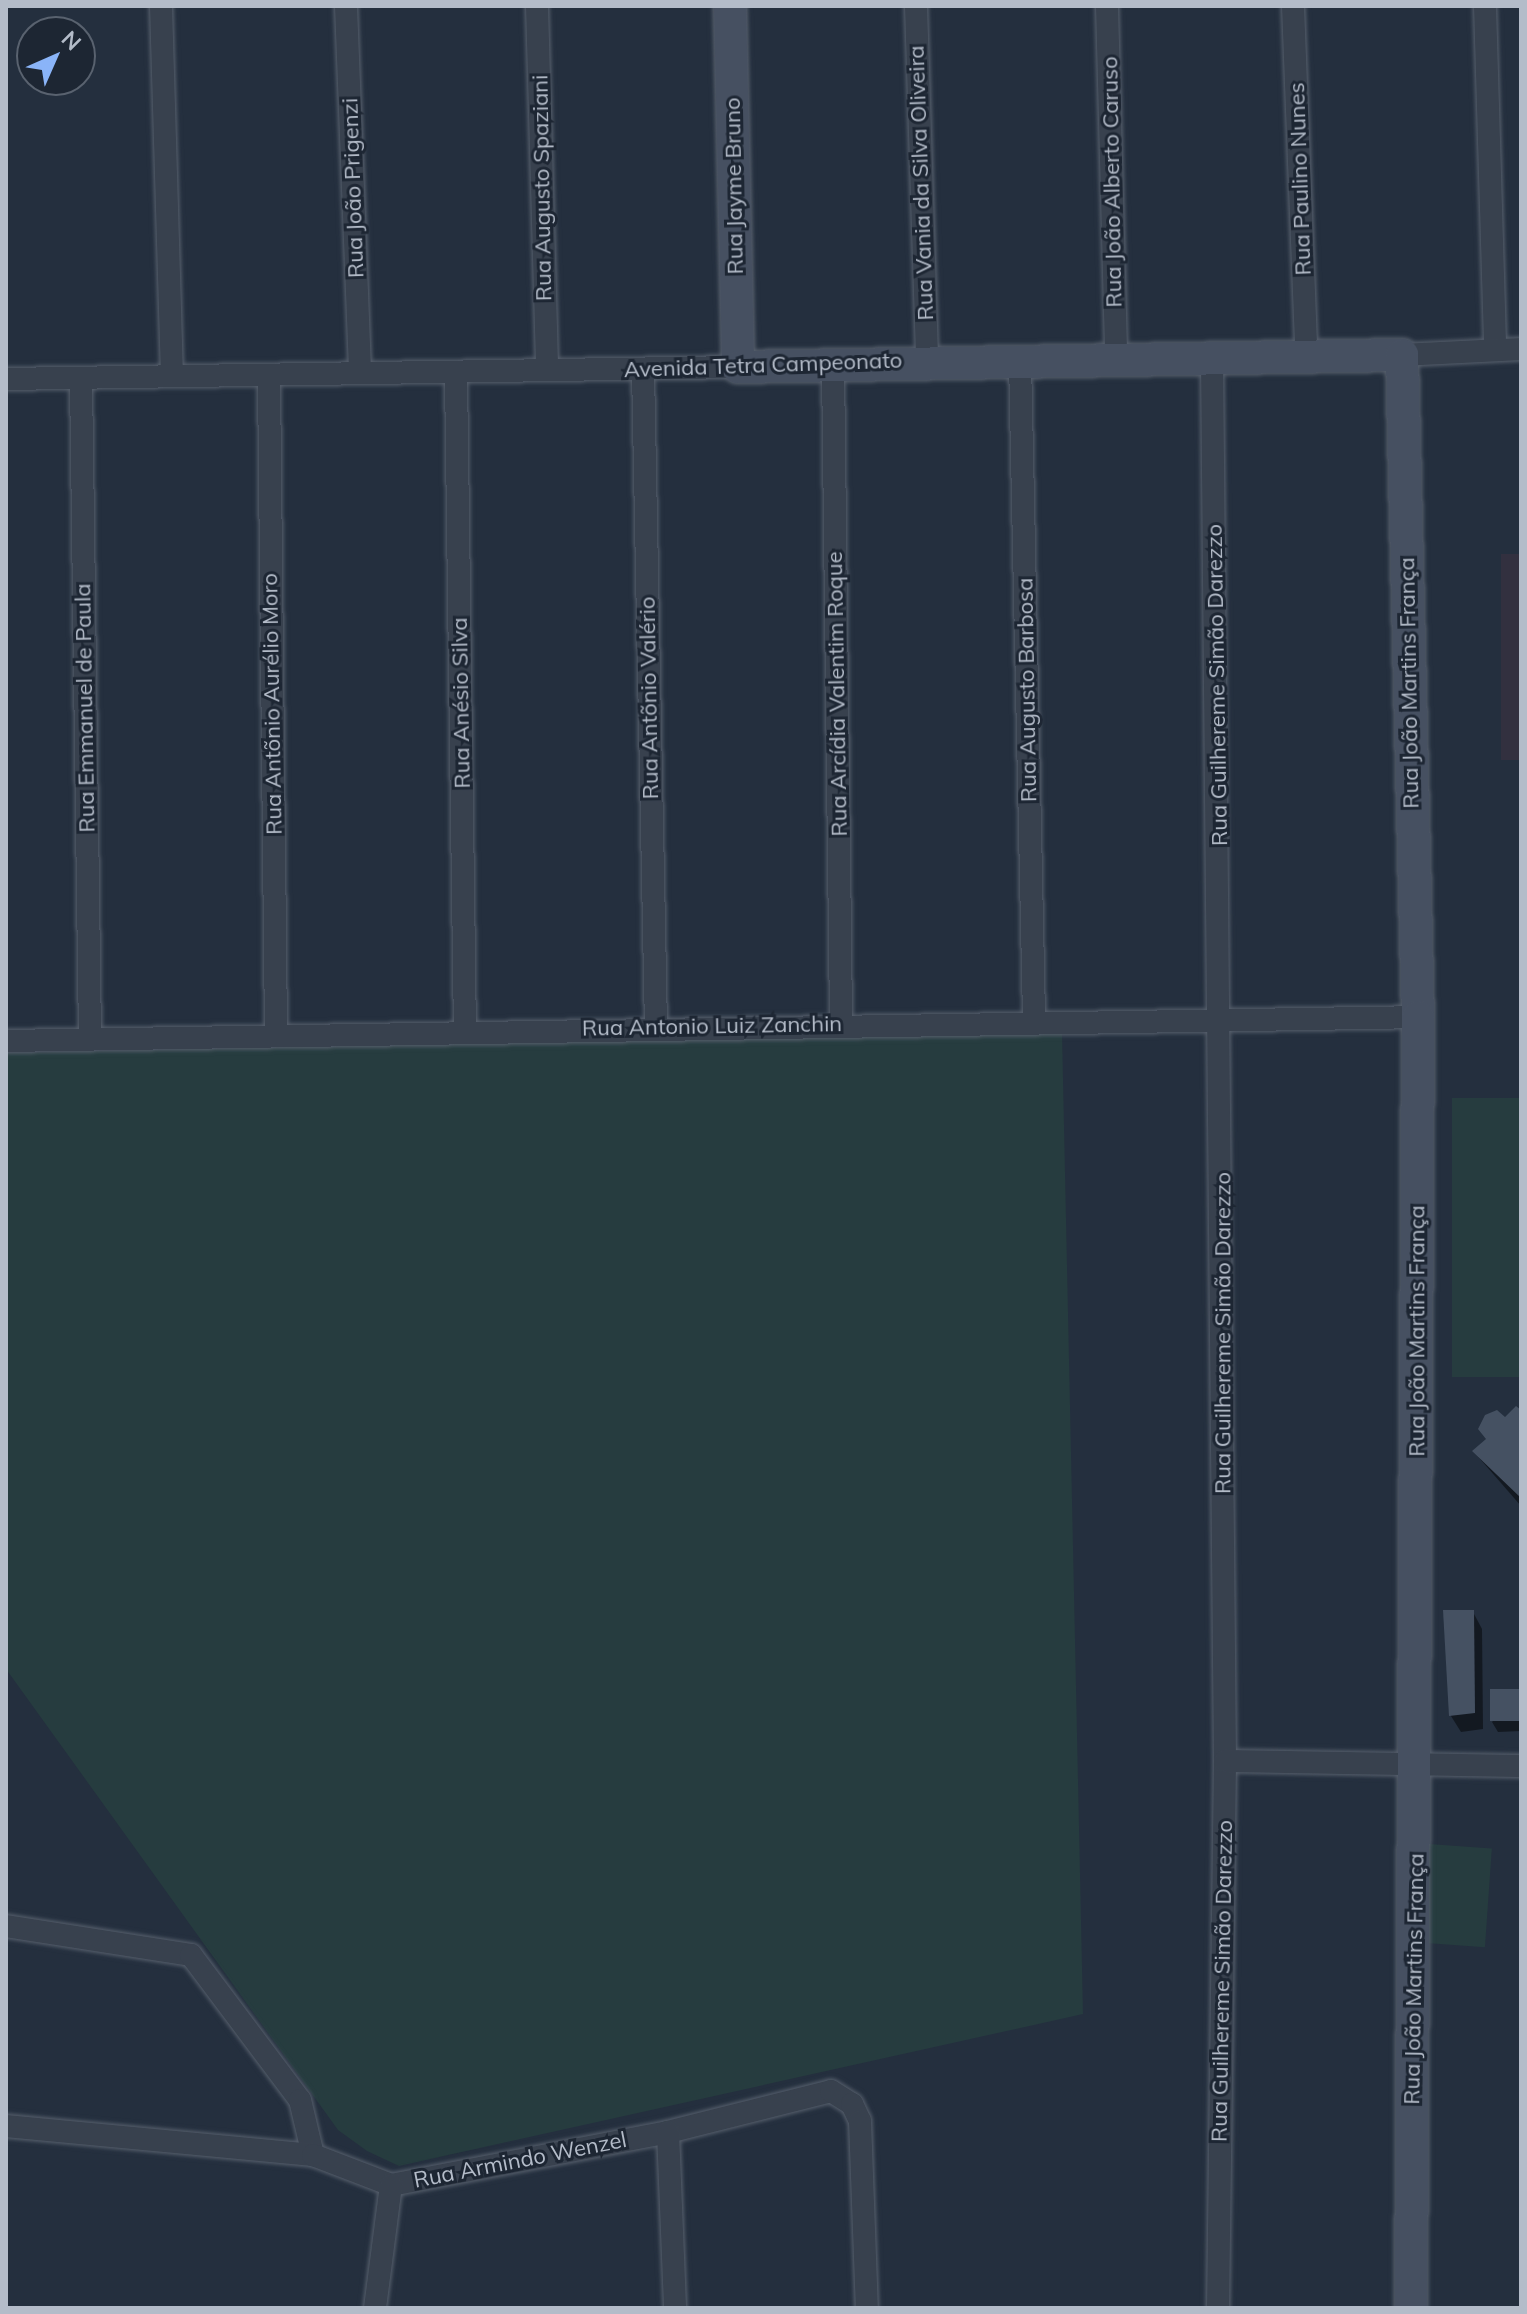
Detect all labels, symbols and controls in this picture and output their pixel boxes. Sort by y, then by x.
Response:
north arrow [16,16,96,96]
text: N [56,25,87,56]
street label: Rua Vania da Silva Oliveira [903,45,939,321]
street label: Rua João Alberto Caruso [1097,56,1127,308]
street label: Rua Augusto Spaziani [527,75,557,301]
street label: Rua Paulino Nunes [1283,82,1317,276]
street label: Rua João Prigenzi [337,97,369,279]
street label: Rua Jayme Bruno [719,97,749,275]
street label: Avenida Tetra Campeonato [623,347,903,383]
street label: Rua Guilhereme Simão Darezzo [1201,524,1233,846]
street label: Rua Arcídia Valentim Roque [821,551,853,837]
street label: Rua João Martins França [1394,557,1424,809]
street label: Rua Antõnio Aurélio Moro [257,573,287,835]
street label: Rua Augusto Barbosa [1012,578,1042,802]
street label: Rua Emmanuel de Paula [70,583,100,833]
street label: Rua Antõnio Valério [634,596,664,800]
street label: Rua Anésio Silva [446,617,476,789]
street label: Rua Antonio Luiz Zanchin [582,1011,842,1041]
street label: Rua Guilhereme Simão Darezzo [1210,1172,1236,1494]
street label: Rua João Martins França [1404,1205,1430,1457]
street label: Rua Guilhereme Simão Darezzo [1206,1820,1238,2142]
street label: Rua João Martins França [1399,1853,1429,2105]
street label: Rua Armindo Wenzel [411,2126,629,2194]

